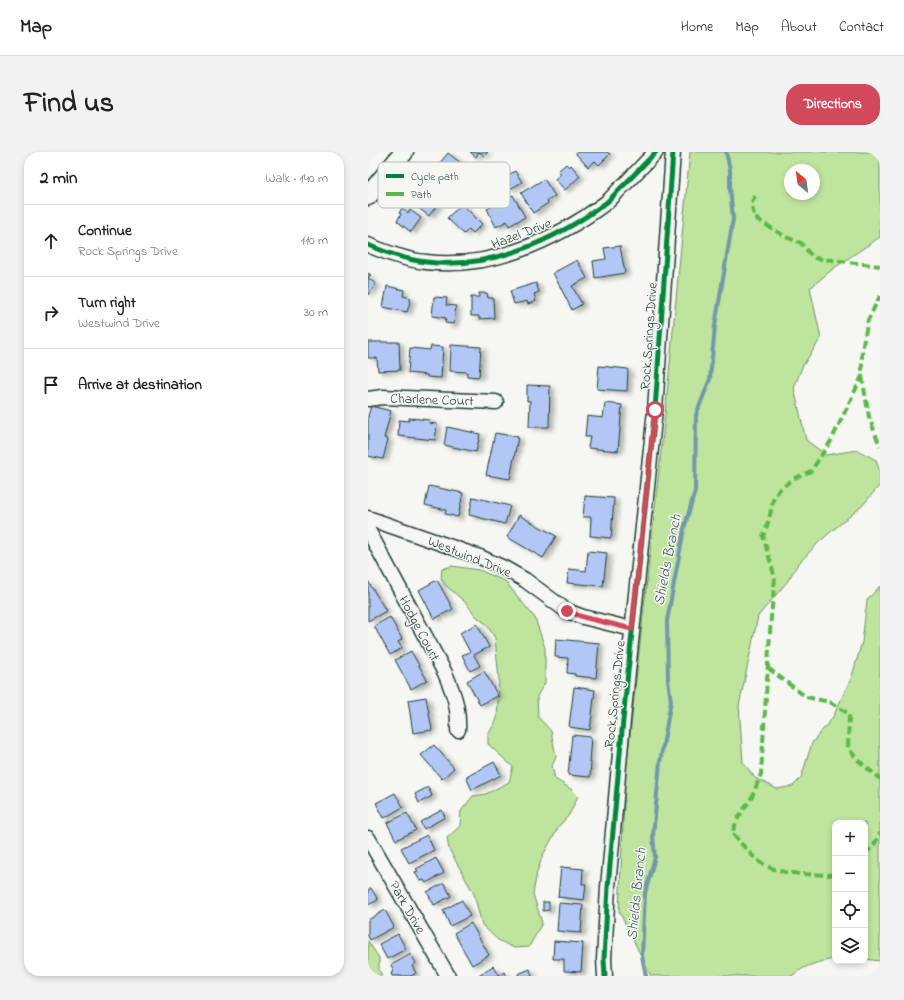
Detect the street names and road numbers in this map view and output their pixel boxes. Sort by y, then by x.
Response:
street label: Hazel Drive [488,213,555,255]
street label: Rock Springs Drive [635,281,665,390]
street label: Charlene Court [390,389,474,412]
street label: Westwind Drive [425,531,515,584]
street label: Hodge Court [392,592,445,666]
street label: Rock Springs Drive [599,639,633,749]
street label: Park Drive [383,877,431,939]

